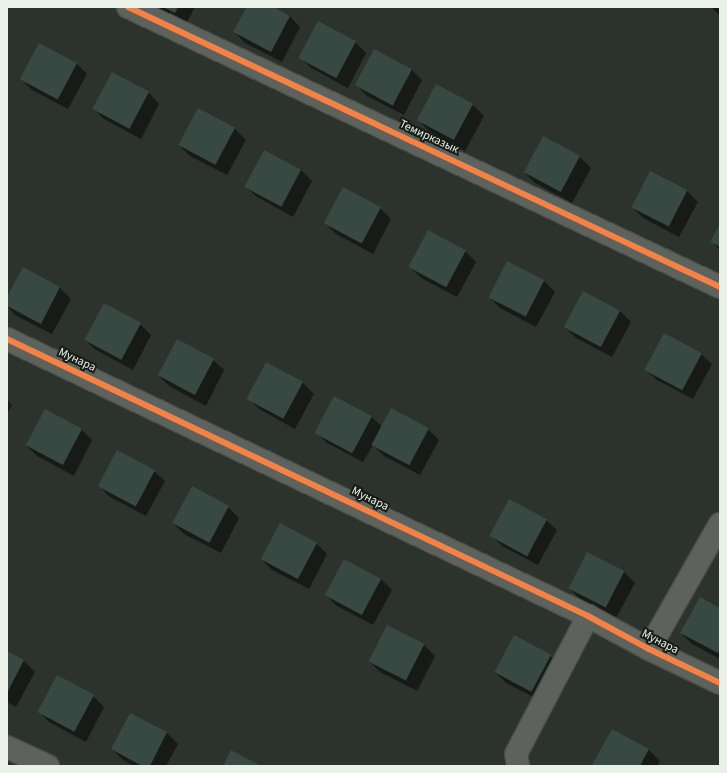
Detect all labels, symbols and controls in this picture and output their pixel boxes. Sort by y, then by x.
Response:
street label: Темирказык [397,117,461,157]
street label: Мунара [56,345,98,375]
street label: Мунара [349,484,391,514]
street label: Мунара [639,627,681,657]

